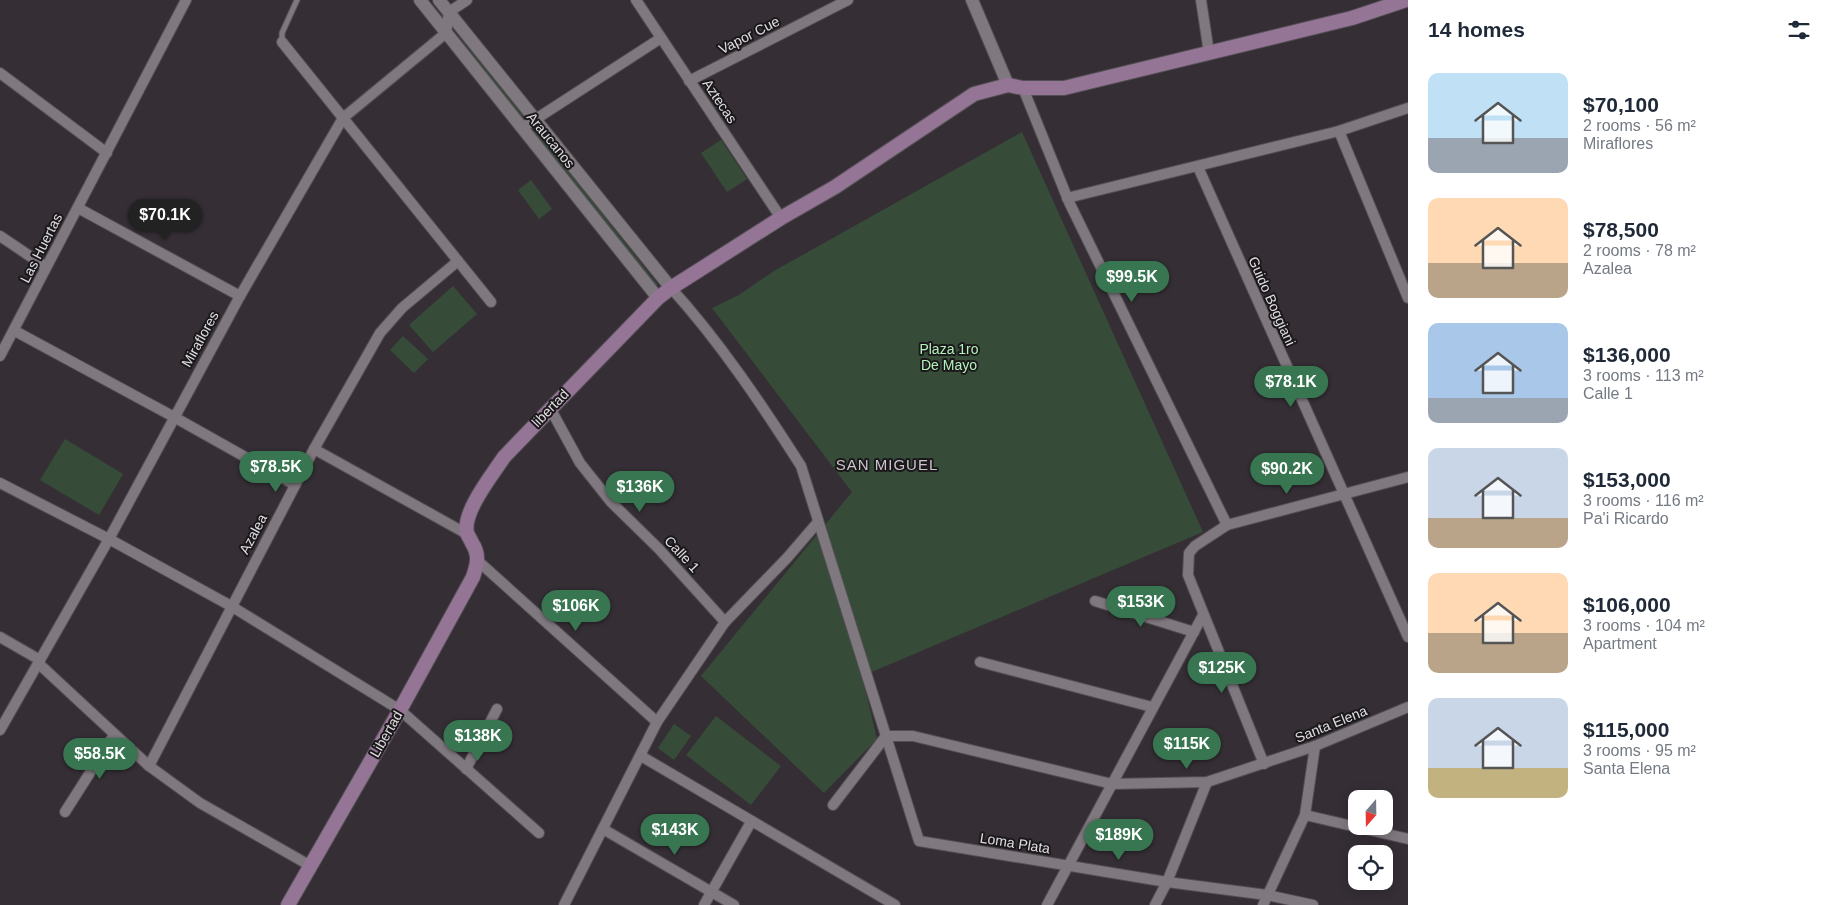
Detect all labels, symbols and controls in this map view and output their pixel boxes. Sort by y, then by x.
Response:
street label: Vapor Cue [716,13,782,57]
icon: filters [1785,16,1813,44]
text: 14 homes [1428,18,1525,41]
street label: Aztecas [699,76,741,126]
icon: home [1468,93,1528,153]
text: $70,100 [1583,93,1659,116]
street label: Araucanos [524,109,578,171]
text: 2 rooms · 56 m² [1583,117,1696,134]
text: Miraflores [1583,135,1653,152]
pin: $70.1K [124,198,206,241]
text: $70.1K [139,206,191,223]
street label: Las Huertas [17,211,65,285]
icon: home [1468,218,1528,278]
text: $78,500 [1583,218,1659,241]
text: 2 rooms · 78 m² [1583,242,1696,259]
street label: Guido Boggiani [1245,254,1299,348]
pin: $99.5K [1091,260,1173,303]
text: Azalea [1583,260,1632,277]
text: $99.5K [1106,268,1158,285]
street label: Miraflores [178,308,222,370]
park label: Plaza 1ro De Mayo [919,341,979,373]
icon: home [1468,343,1528,403]
text: $136,000 [1583,343,1671,366]
pin: $78.1K [1250,366,1332,408]
text: 3 rooms · 113 m² [1583,367,1704,384]
text: $78.1K [1265,373,1317,390]
text: Calle 1 [1583,385,1633,402]
street label: libertad [528,386,572,430]
pin: $78.5K [235,450,317,493]
pin: $90.2K [1246,452,1328,495]
district label: SAN MIGUEL [836,456,938,473]
text: $78.5K [250,458,302,475]
text: $90.2K [1261,460,1313,477]
icon: home [1468,468,1528,528]
text: $153,000 [1583,468,1671,491]
pin: $136K [605,470,675,513]
text: $136K [616,478,664,495]
text: 3 rooms · 116 m² [1583,492,1704,509]
text: Pa'i Ricardo [1583,510,1669,527]
street label: Azalea [236,511,270,557]
street label: Calle 1 [661,533,703,576]
pin: $153K [1106,586,1176,628]
pin: $106K [541,590,611,632]
text: $153K [1117,593,1165,610]
icon: home [1468,593,1528,653]
text: $106,000 [1583,593,1671,616]
text: $106K [552,597,600,614]
text: 3 rooms · 104 m² [1583,617,1705,634]
text: Apartment [1583,635,1657,652]
pin: $125K [1187,652,1257,694]
text: $125K [1198,659,1246,676]
street label: Santa Elena [1293,702,1370,746]
street label: Libertad [366,708,406,760]
icon: home [1468,718,1528,778]
text: $115,000 [1583,718,1669,741]
pin: $138K [443,720,513,762]
text: $138K [454,727,502,744]
pin: $115K [1152,728,1222,770]
text: $115K [1164,735,1210,752]
pin: $58.5K [59,738,141,780]
text: 3 rooms · 95 m² [1583,742,1696,759]
text: $58.5K [74,745,126,762]
text: Santa Elena [1583,760,1670,777]
north arrow [1348,790,1392,835]
map controls [1348,790,1393,890]
pin: $143K [640,814,710,856]
pin: $189K [1084,818,1154,861]
text: $143K [651,821,699,838]
text: $189K [1095,826,1143,843]
street label: Loma Plata [979,830,1051,856]
button: locate [1348,845,1393,890]

